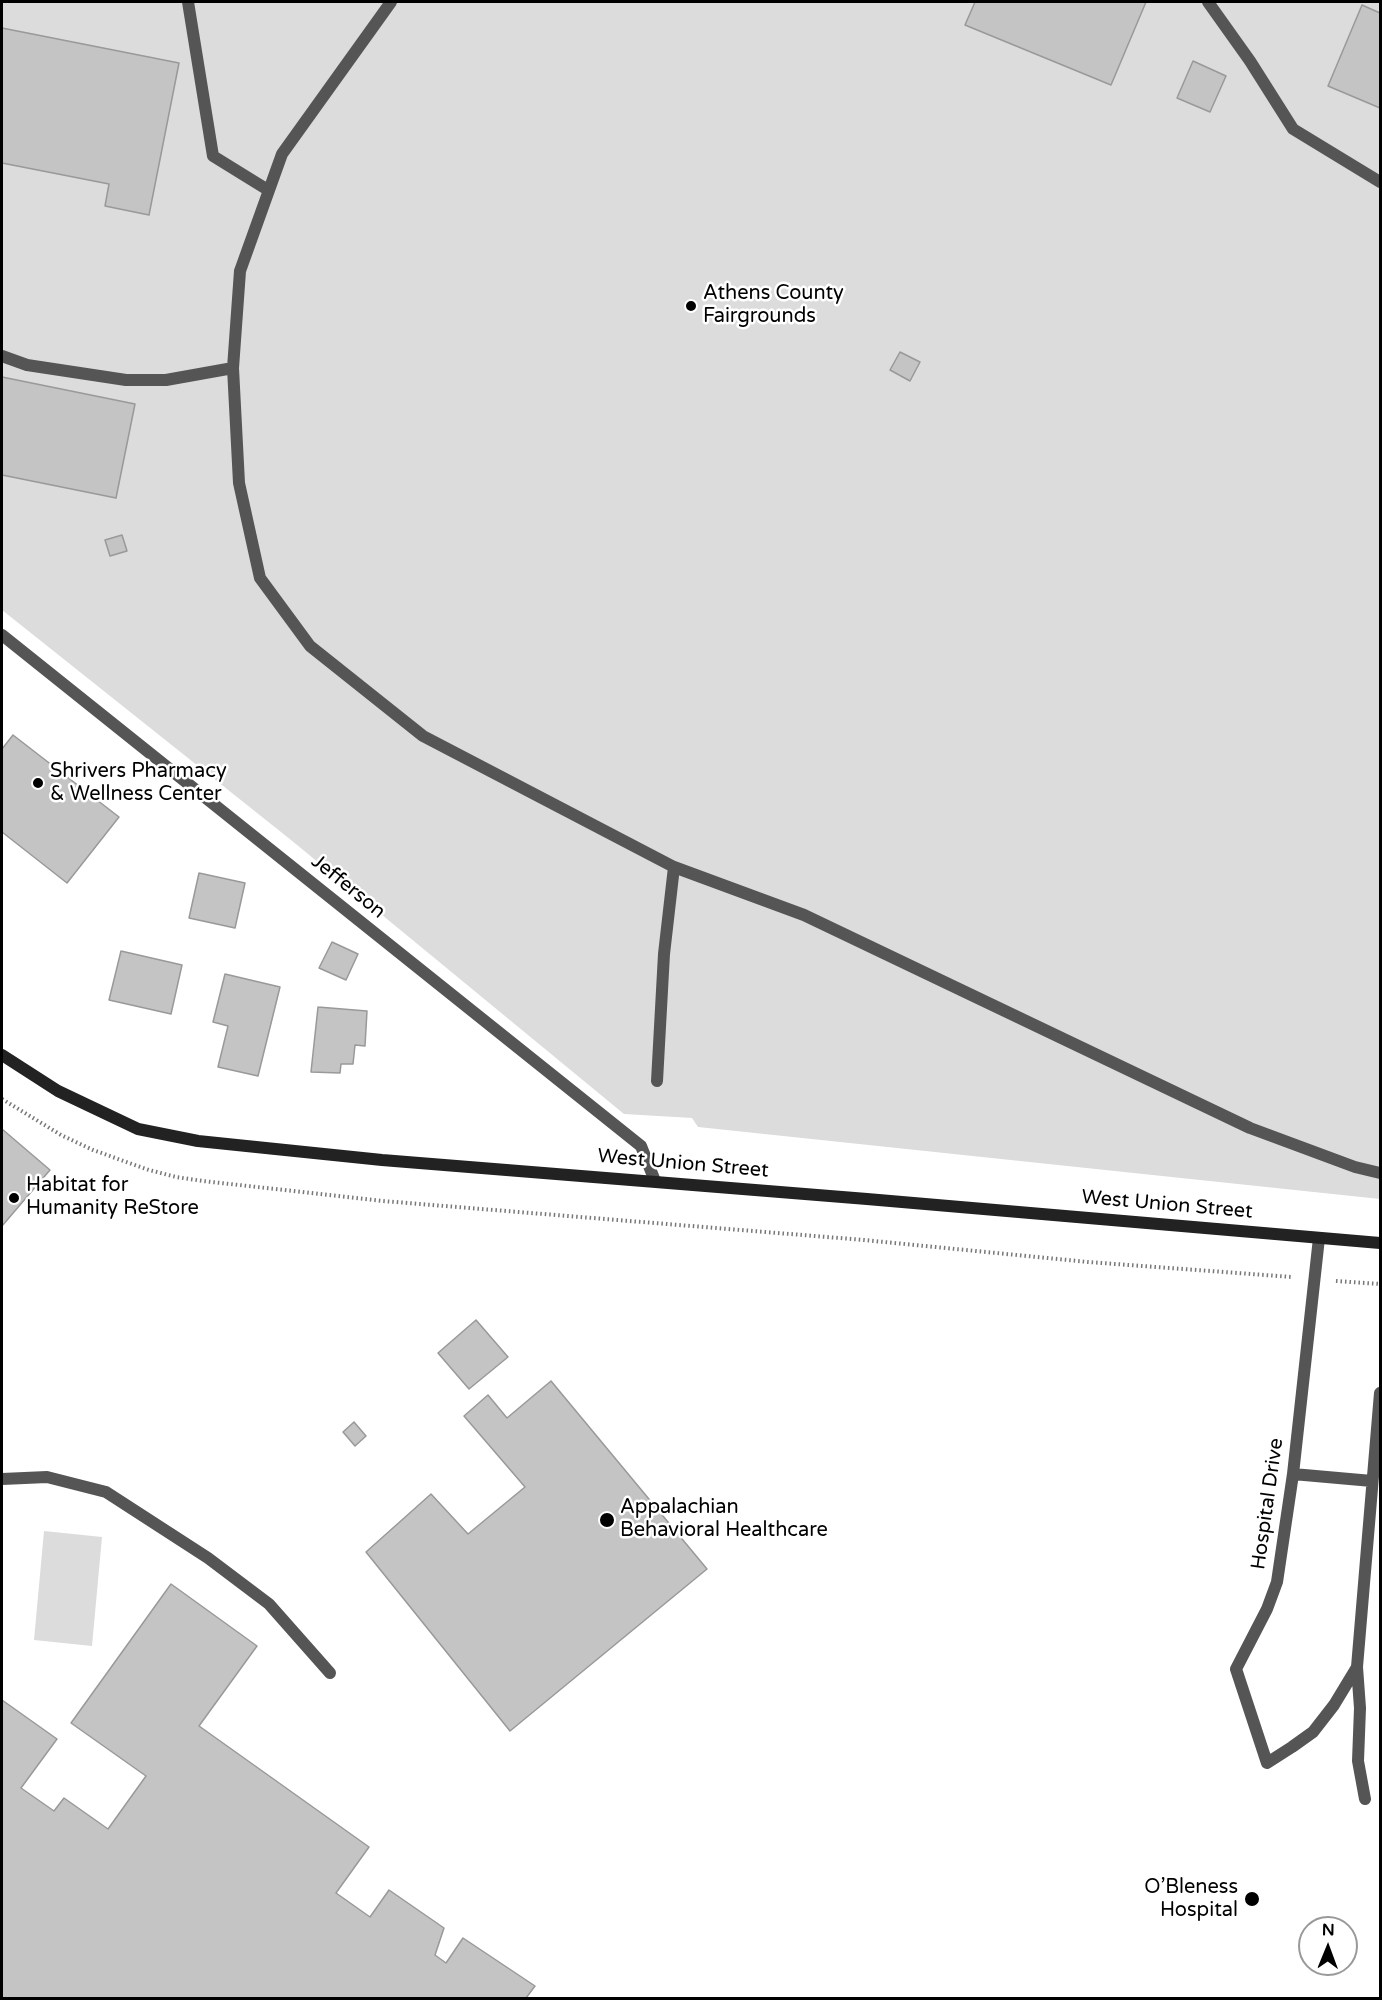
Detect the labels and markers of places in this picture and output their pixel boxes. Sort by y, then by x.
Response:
place label: Athens County Fairgrounds [703,282,844,329]
marker: Athens County Fairgrounds [684,299,698,313]
place label: Shrivers Pharmacy & Wellness Center [50,760,227,807]
marker: Shrivers Pharmacy & Wellness Center [31,776,45,790]
place label: Habitat for Humanity ReStore [26,1174,199,1221]
marker: Habitat for Humanity ReStore [7,1191,21,1205]
place label: Appalachian Behavioral Healthcare [620,1496,828,1543]
marker: Appalachian Behavioral Healthcare [598,1511,616,1529]
place label: O’Bleness Hospital [1144,1876,1238,1923]
marker: O’Bleness Hospital [1243,1890,1261,1908]

